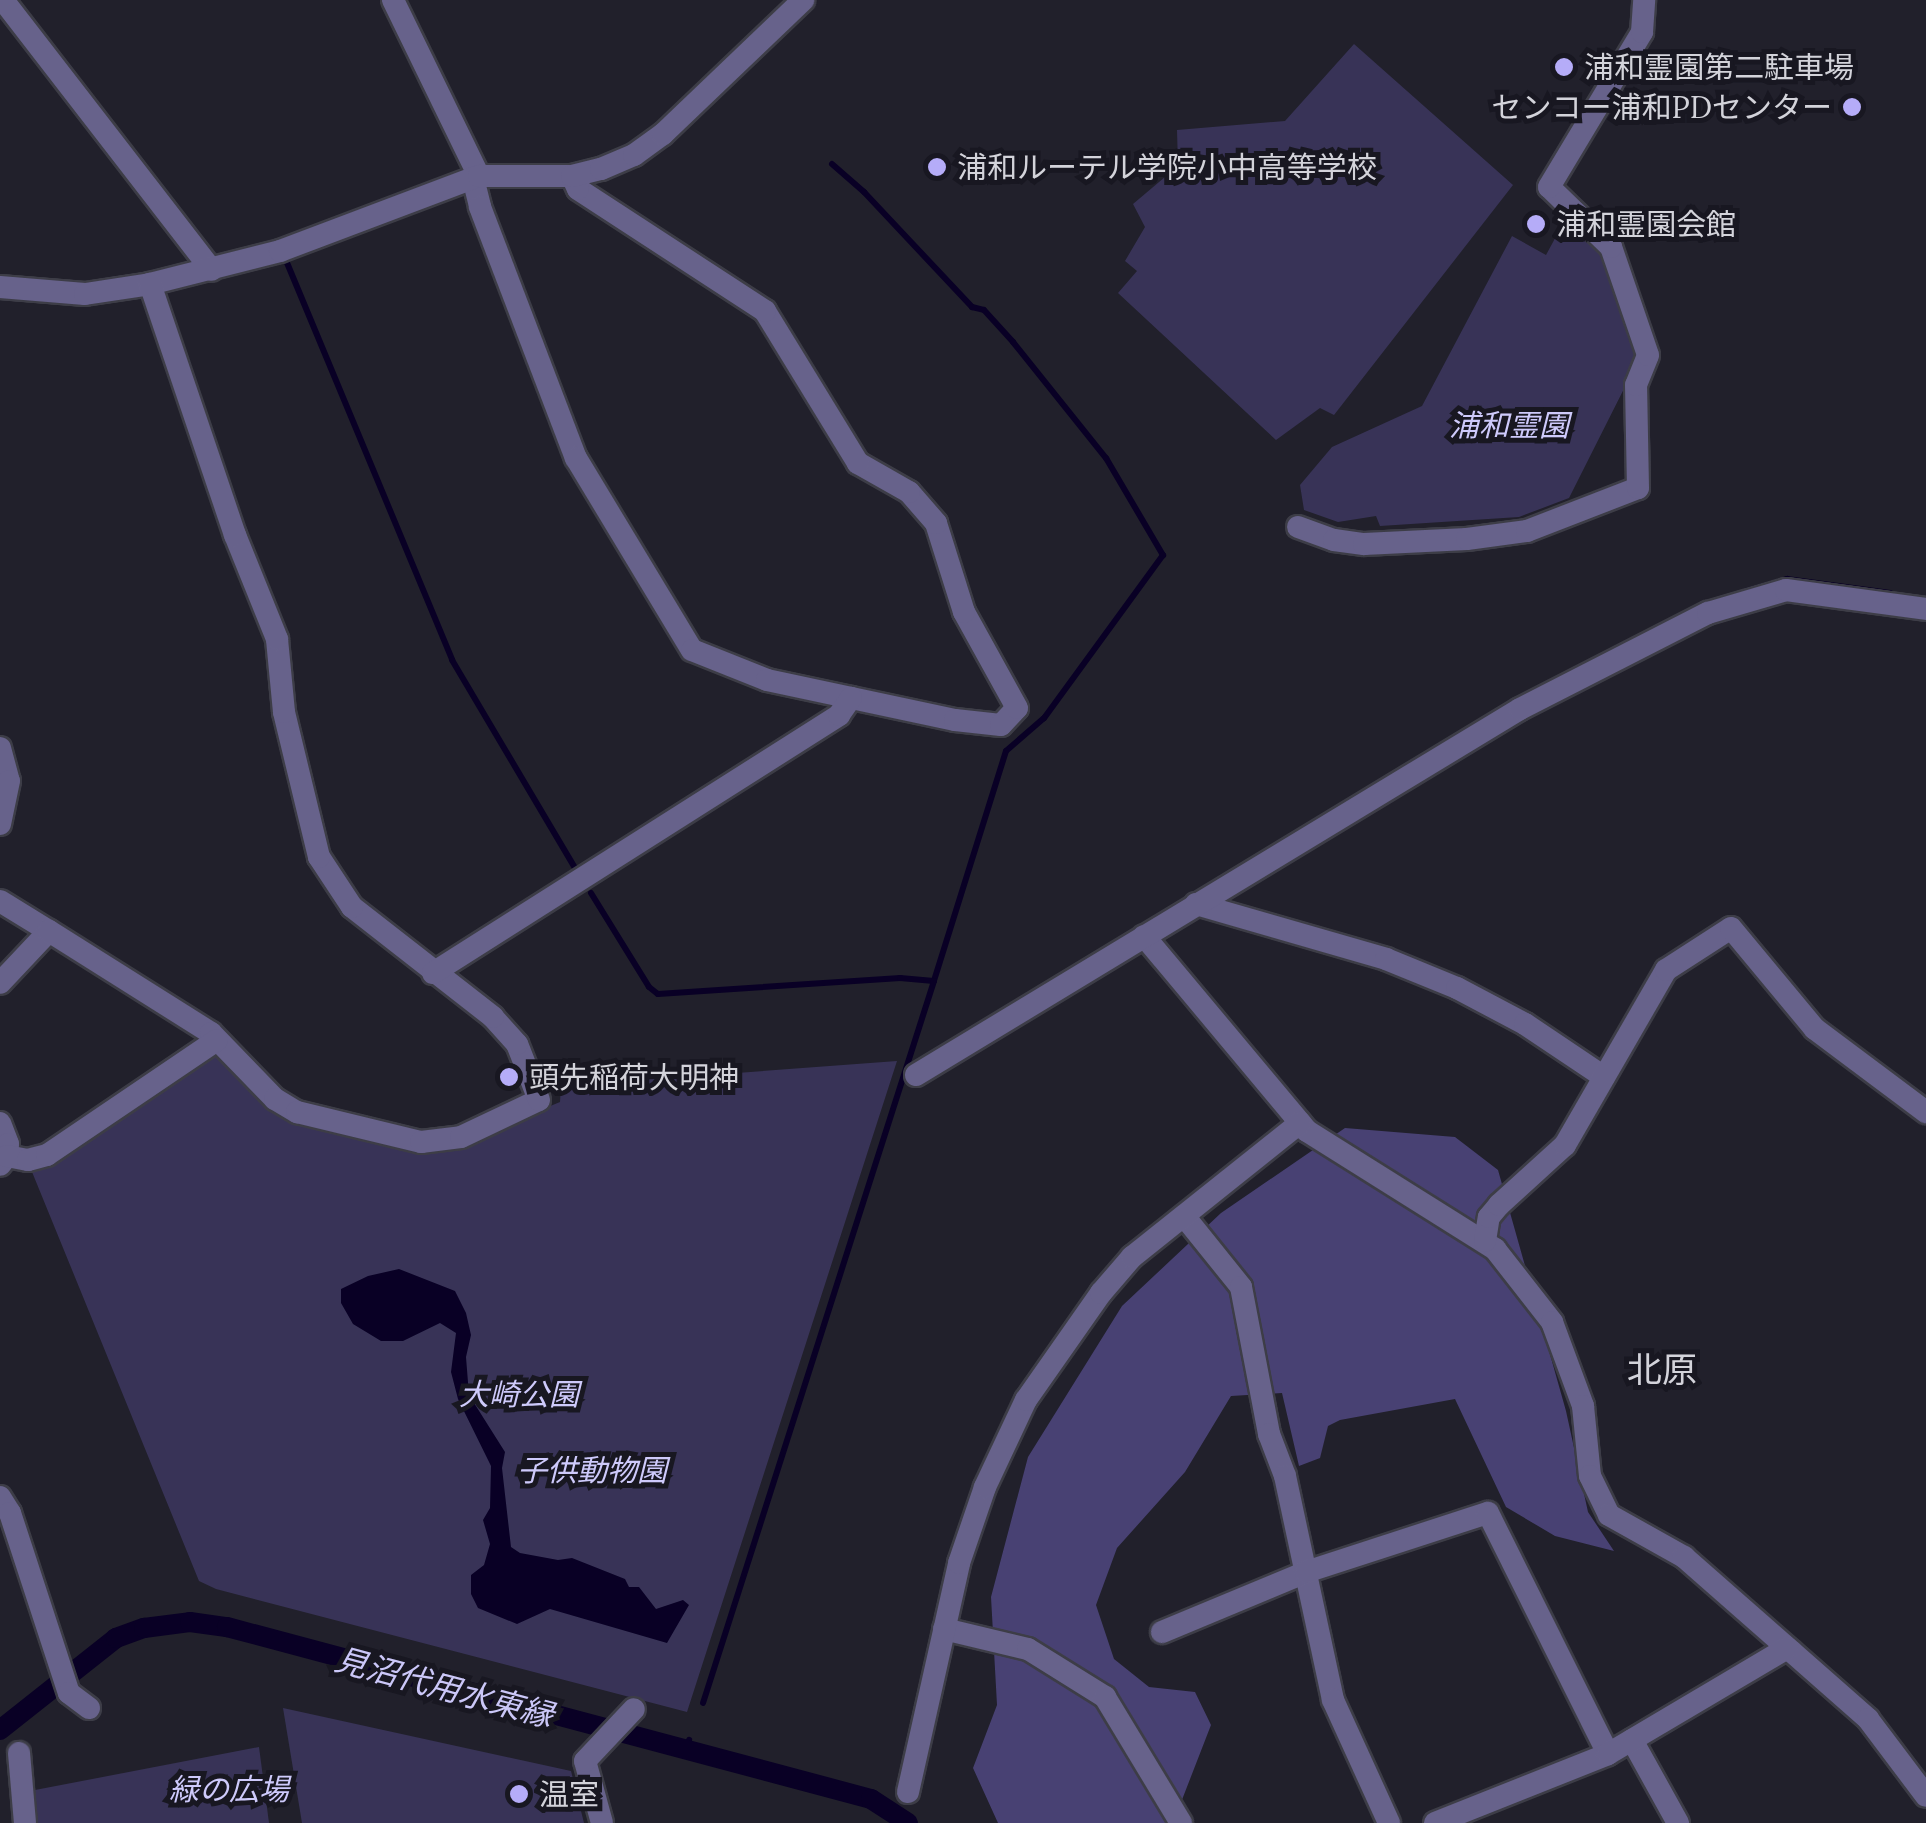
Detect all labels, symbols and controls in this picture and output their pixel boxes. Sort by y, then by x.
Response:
place label: 浦和霊園第二駐車場 [1584,49,1854,85]
marker: 浦和霊園第二駐車場 [1553,56,1575,78]
place label: センコー浦和PDセンター [1492,89,1832,125]
marker: センコー浦和PDセンター [1841,96,1863,118]
place label: 浦和ルーテル学院小中高等学校 [957,149,1377,185]
marker: 浦和ルーテル学院小中高等学校 [926,156,948,178]
place label: 浦和霊園会館 [1556,206,1736,242]
marker: 浦和霊園会館 [1525,213,1547,235]
park label: 浦和霊園 [1449,407,1569,443]
place label: 頭先稲荷大明神 [529,1059,739,1095]
marker: 頭先稲荷大明神 [498,1066,520,1088]
district label: 北原 [1627,1349,1697,1391]
park label: 大崎公園 [459,1376,579,1412]
park label: 子供動物園 [517,1452,667,1488]
water label: 見沼代用水東縁 [331,1640,557,1736]
park label: 緑の広場 [169,1771,289,1807]
place label: 温室 [539,1776,599,1812]
marker: 温室 [508,1783,530,1805]

